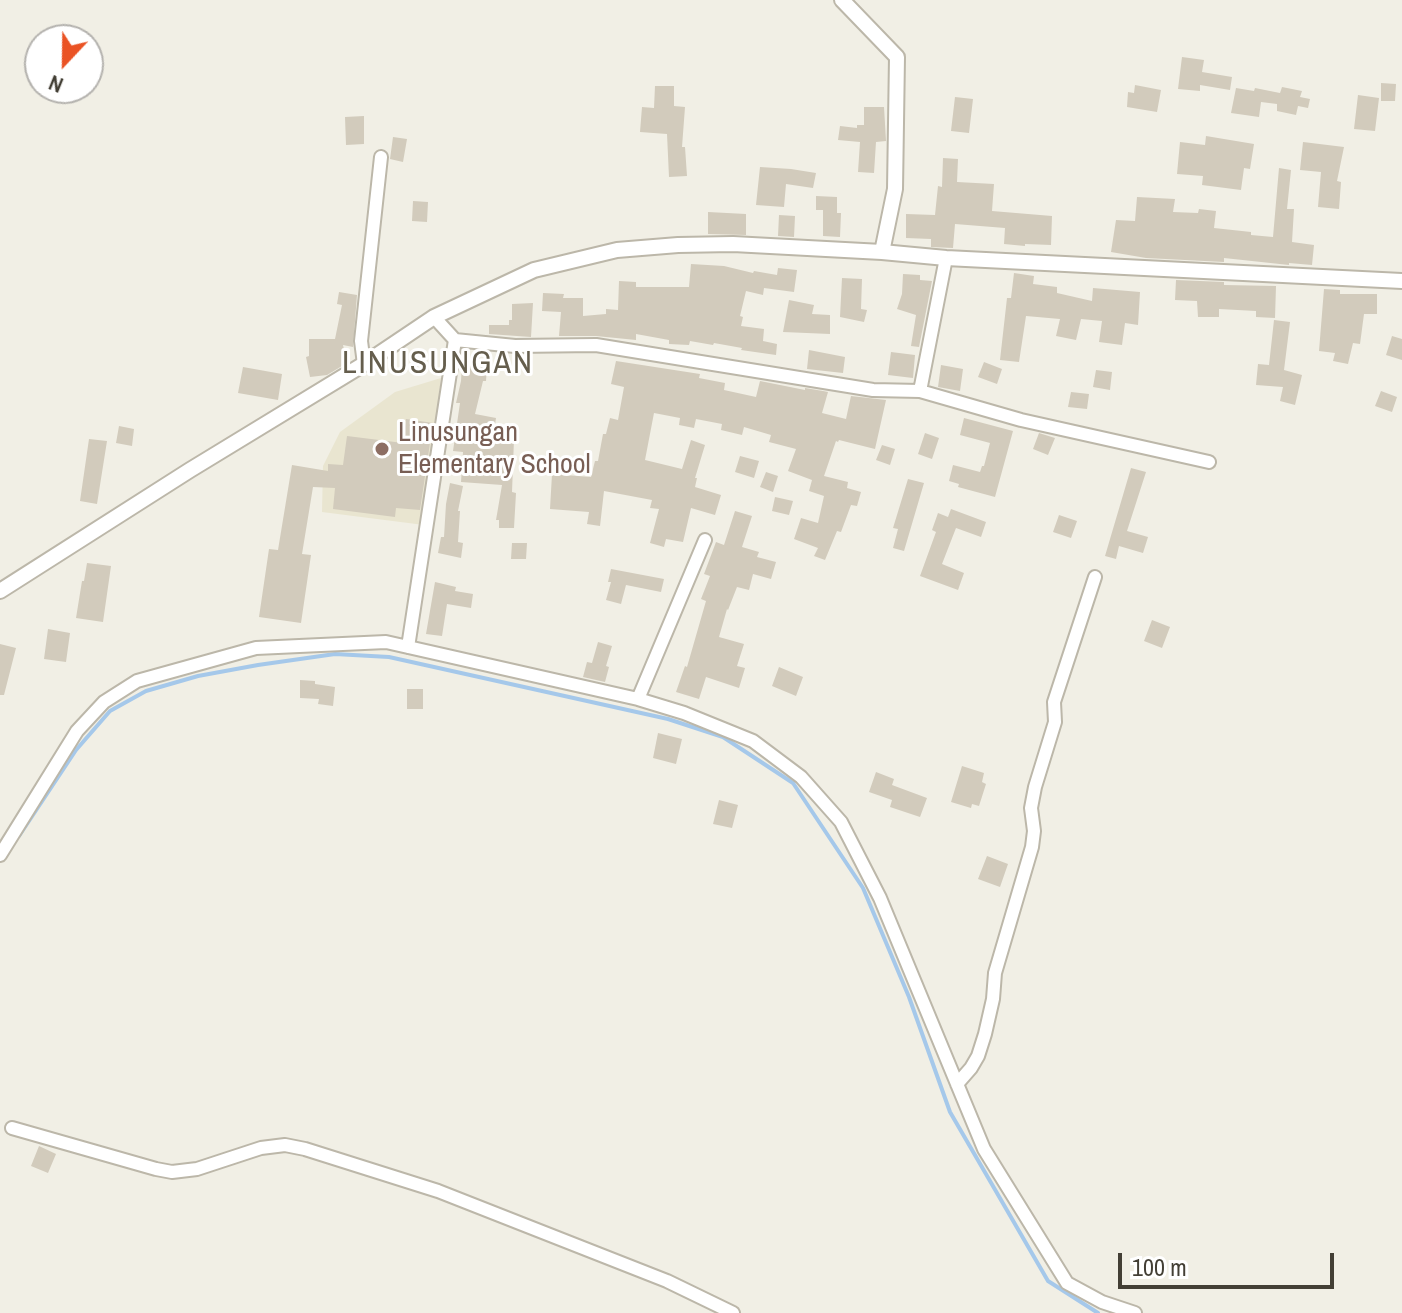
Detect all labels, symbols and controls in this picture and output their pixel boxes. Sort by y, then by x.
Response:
north arrow [24,24,104,104]
text: N [44,68,67,101]
district label: LINUSUNGAN [342,345,534,383]
place label: Linusungan Elementary School [398,416,591,482]
marker: Linusungan Elementary School [373,440,391,458]
scale bar [1122,1237,1338,1287]
text: 100 m [1132,1251,1187,1283]

